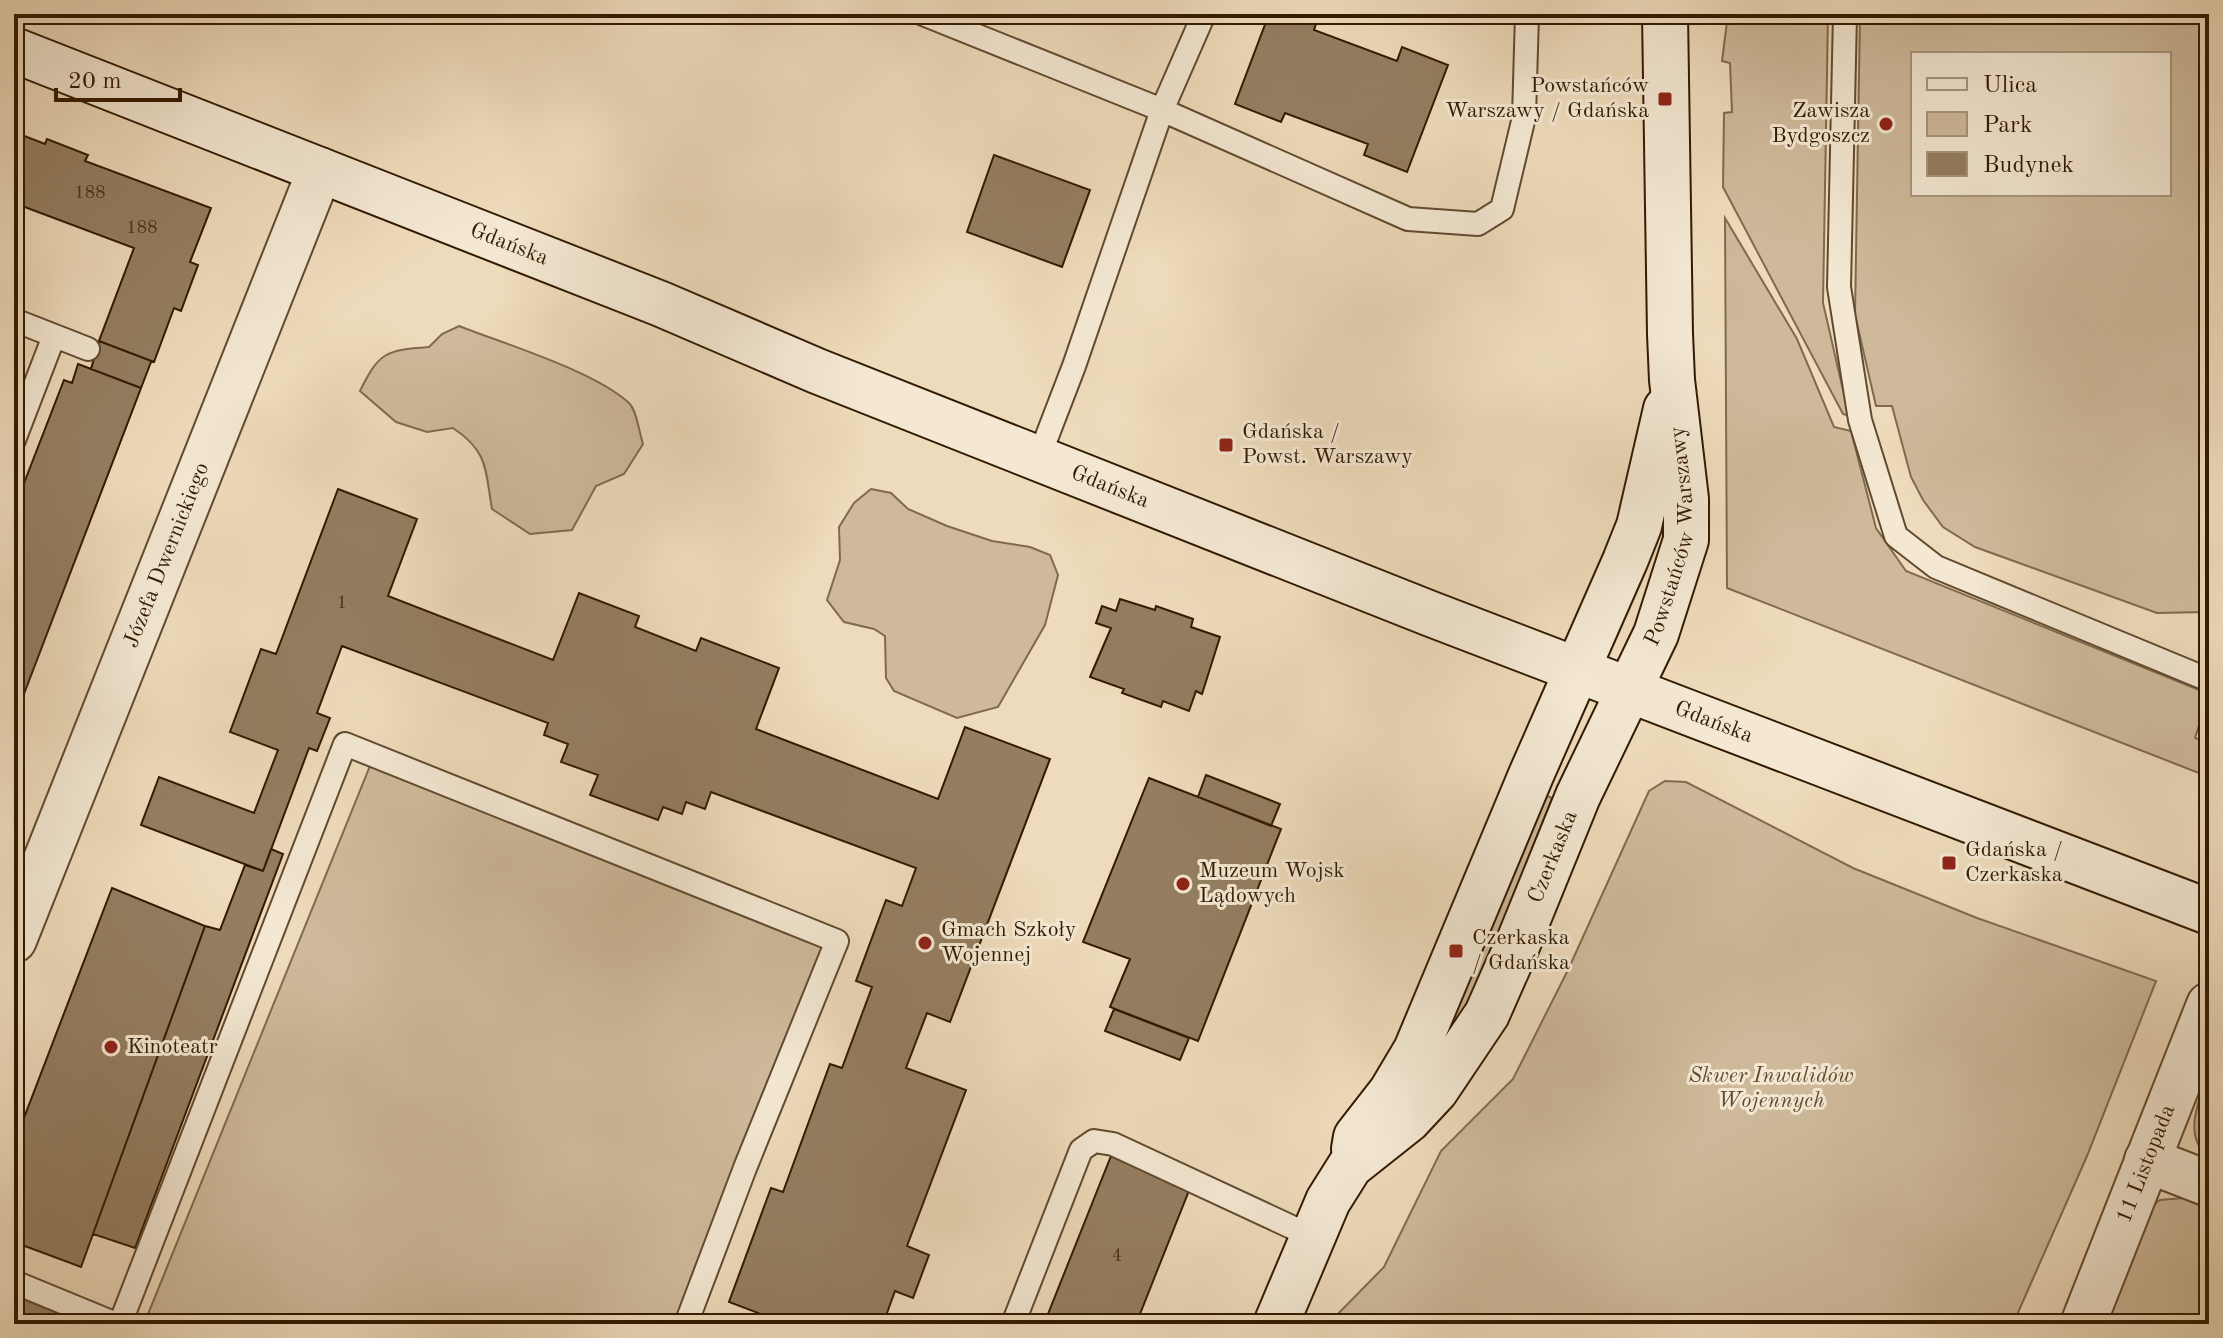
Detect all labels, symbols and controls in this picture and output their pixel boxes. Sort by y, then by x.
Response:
scale bar [56,52,180,102]
legend [1911,52,2171,196]
text: 20 m [68,70,122,94]
text: Ulica [1983,74,2037,98]
place label: Powstańców Warszawy / Gdańska [1445,75,1649,122]
marker: Powstańców Warszawy / Gdańska [1656,90,1674,108]
place label: Zawisza Bydgoszcz [1771,100,1870,147]
text: Park [1983,114,2032,138]
marker: Zawisza Bydgoszcz [1877,115,1895,133]
text: Budynek [1983,154,2074,178]
house number: 188 [74,184,106,202]
house number: 188 [126,219,158,237]
street label: Gdańska [467,219,551,270]
place label: Gdańska / Powst. Warszawy [1242,421,1413,468]
street label: Powstańców Warszawy [1641,425,1699,650]
marker: Gdańska / Powst. Warszawy [1217,436,1235,454]
street label: Józefa Dwernickiego [120,460,214,651]
street label: Gdańska [1068,462,1152,512]
house number: 1 [337,594,347,612]
street label: Gdańska [1672,697,1756,747]
street label: Czerkaska [1525,807,1582,906]
place label: Gdańska / Czerkaska [1965,839,2063,886]
marker: Gdańska / Czerkaska [1940,854,1958,872]
place label: Muzeum Wojsk Lądowych [1199,860,1345,907]
marker: Muzeum Wojsk Lądowych [1174,875,1192,893]
place label: Gmach Szkoły Wojennej [941,919,1077,966]
place label: Czerkaska / Gdańska [1472,927,1570,974]
marker: Gmach Szkoły Wojennej [916,934,934,952]
marker: Czerkaska / Gdańska [1447,942,1465,960]
place label: Kinoteatr [127,1036,218,1058]
marker: Kinoteatr [102,1038,120,1056]
park label: Skwer Inwalidów Wojennych [1688,1065,1854,1112]
street label: 11 Listopada [2113,1102,2179,1226]
house number: 4 [1112,1247,1122,1265]

